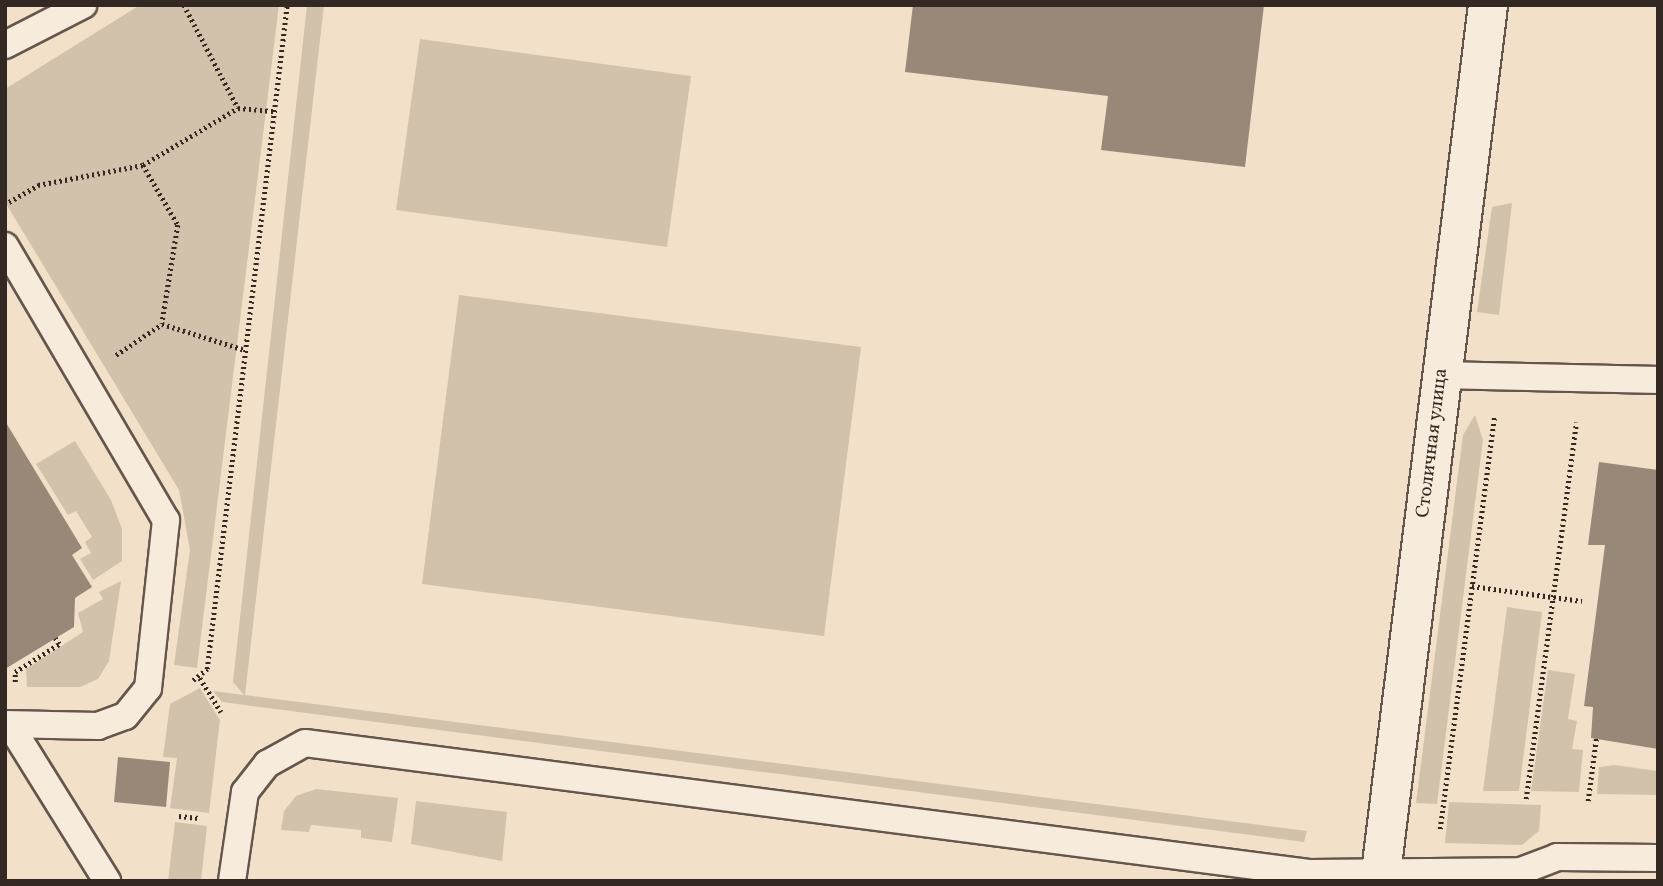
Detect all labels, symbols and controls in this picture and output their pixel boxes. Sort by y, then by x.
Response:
street label: Столичная улица [1412,367,1454,519]

